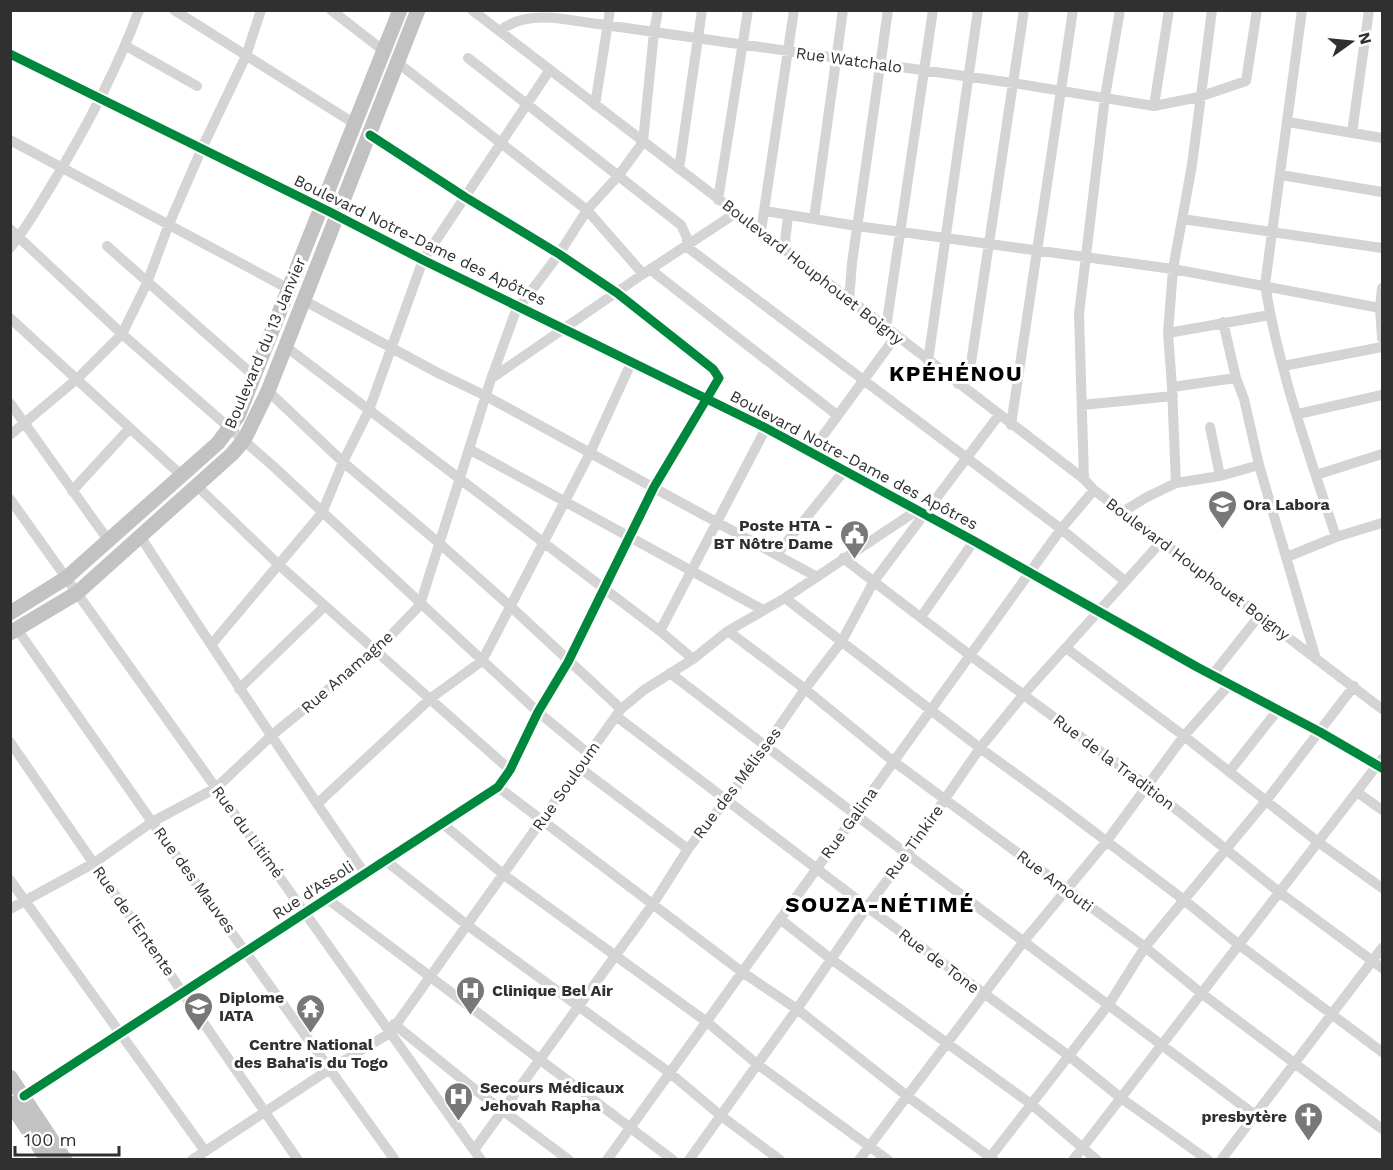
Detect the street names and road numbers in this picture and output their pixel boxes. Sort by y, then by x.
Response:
street label: Rue Watchalo [795,43,903,77]
street label: Boulevard Notre-Dame des Apôtres [291,171,549,309]
street label: Boulevard Houphouet Boigny [718,195,908,349]
street label: Boulevard du 13 Janvier [220,254,310,432]
street label: Boulevard Notre-Dame des Apôtres [727,386,981,534]
street label: Boulevard Houphouet Boigny [1102,494,1294,645]
street label: Rue Anamagne [297,627,397,717]
street label: Rue de la Tradition [1050,710,1178,814]
street label: Rue des Mélisses [689,724,785,842]
street label: Rue Souloum [528,738,604,834]
street label: Rue du Litimé [208,782,288,882]
street label: Rue Galina [817,784,881,862]
street label: Rue Tinkire [881,801,947,883]
street label: Rue des Mauves [150,823,240,937]
street label: Rue Amouti [1013,846,1097,916]
street label: Rue d'Assoli [269,857,357,923]
street label: Rue de l'Entente [89,862,179,980]
street label: Rue de Tone [895,925,983,997]

